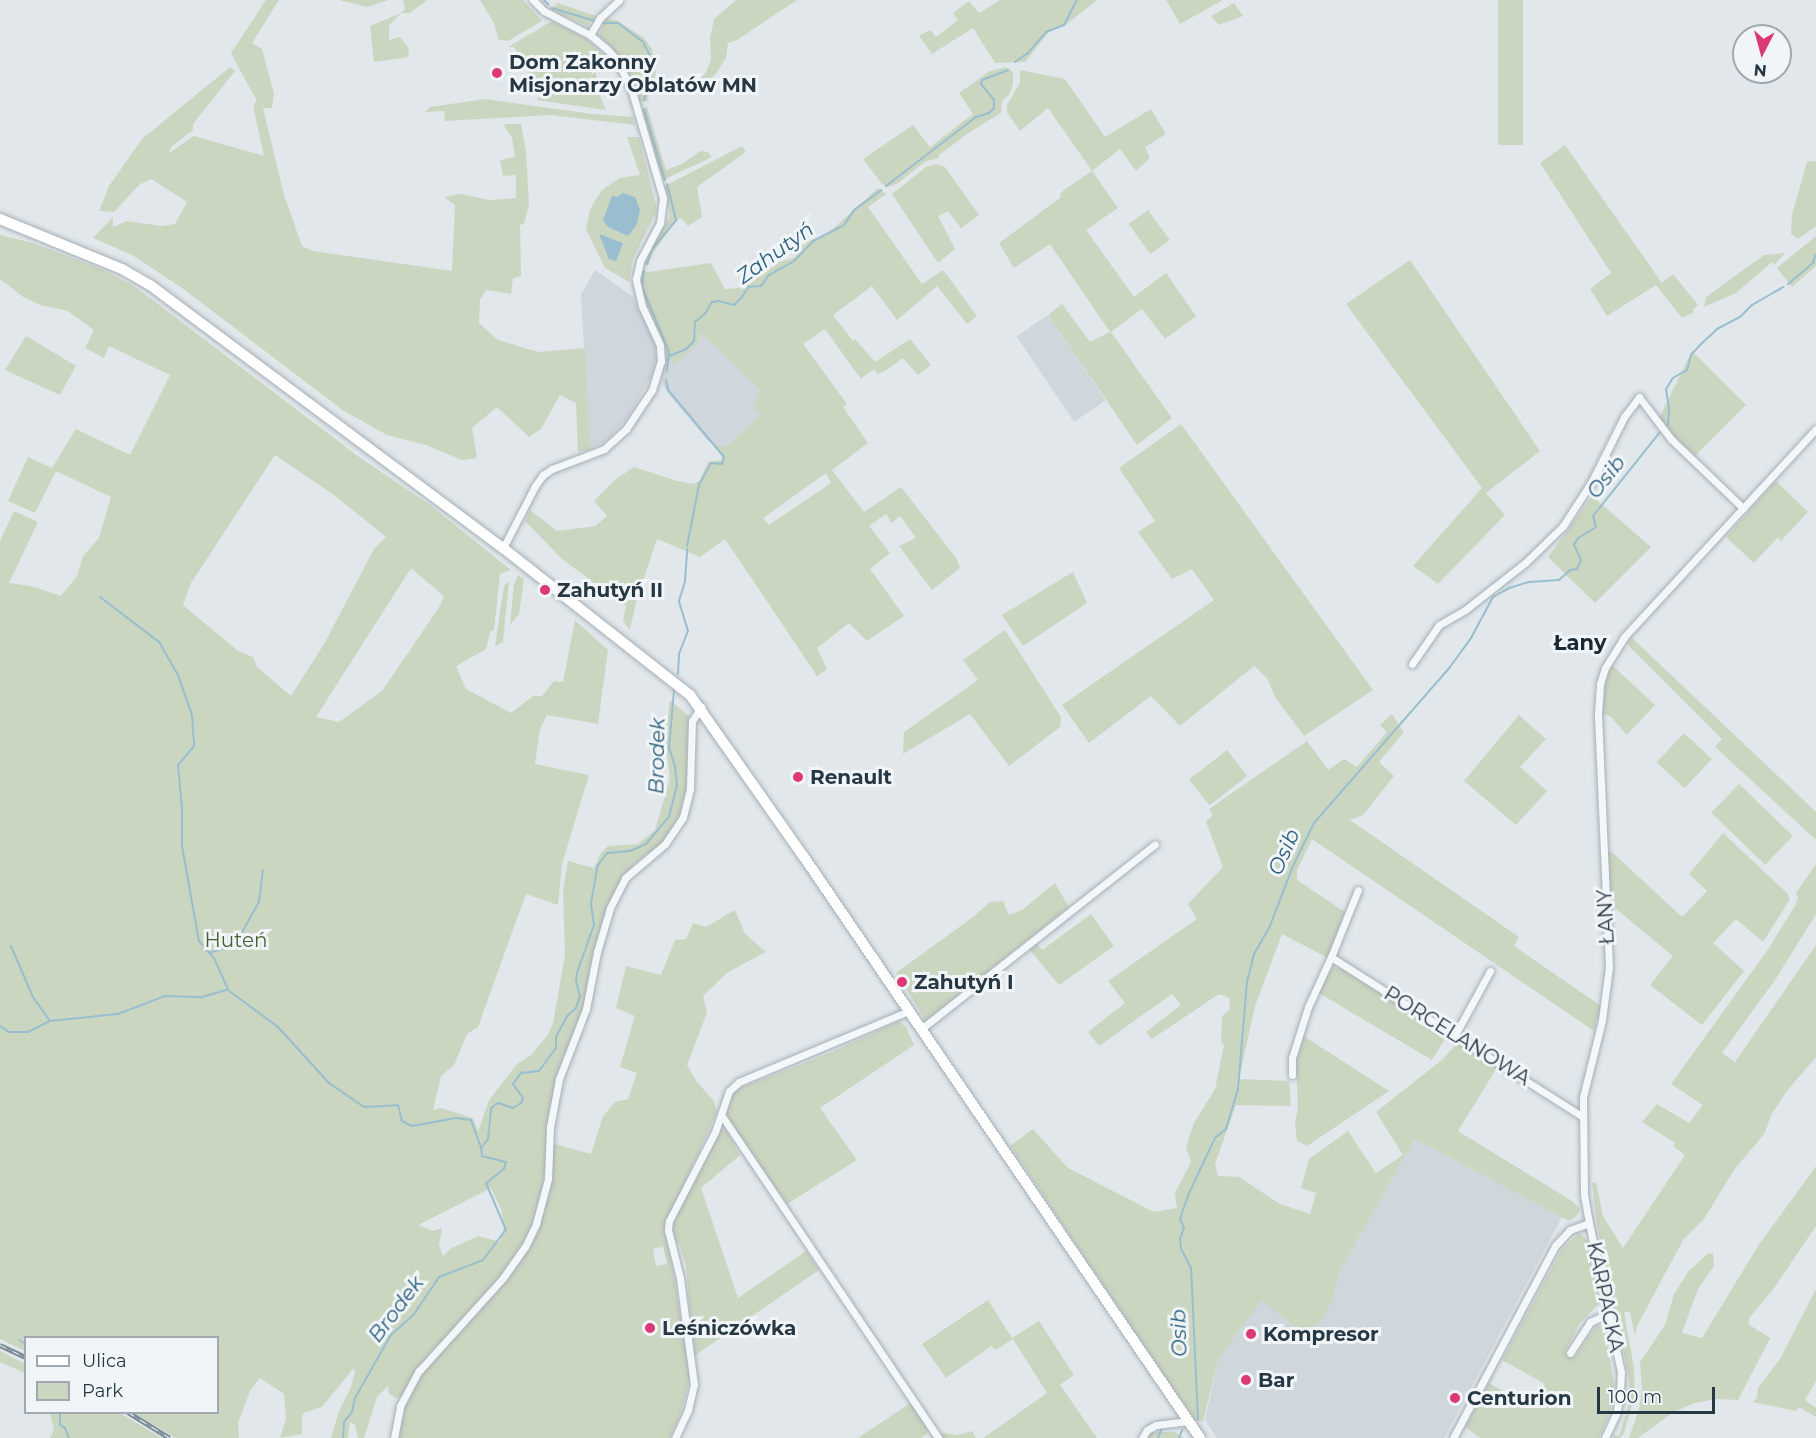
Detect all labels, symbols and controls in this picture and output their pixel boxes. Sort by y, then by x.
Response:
north arrow [1732,24,1792,84]
place label: Dom Zakonny Misjonarzy Oblatów MN [509,50,757,97]
text: N [1753,60,1768,81]
marker: Dom Zakonny Misjonarzy Oblatów MN [490,66,504,80]
water label: Zahutyń [731,217,819,289]
water label: Osib [1581,450,1631,504]
place label: Zahutyń II [557,578,663,602]
marker: Zahutyń II [538,583,552,597]
district label: Łany [1554,630,1606,656]
water label: Brodek [644,718,670,794]
place label: Renault [810,765,892,789]
marker: Renault [791,770,805,784]
water label: Osib [1263,825,1305,879]
street label: ŁANY [1593,889,1619,945]
park label: Huteń [204,928,268,952]
place label: Zahutyń I [914,970,1014,994]
marker: Zahutyń I [895,975,909,989]
street label: PORCELANOWA [1380,981,1534,1091]
street label: KARPACKA [1582,1240,1628,1354]
water label: Brodek [363,1271,429,1347]
water label: Osib [1166,1309,1192,1357]
place label: Leśniczówka [662,1316,796,1340]
marker: Leśniczówka [643,1321,657,1335]
place label: Kompresor [1263,1322,1379,1346]
marker: Kompresor [1244,1327,1258,1341]
legend [24,1336,219,1414]
text: Ulica [82,1350,127,1372]
place label: Bar [1258,1368,1294,1392]
marker: Bar [1239,1373,1253,1387]
scale bar [1600,1375,1718,1413]
text: Park [82,1380,123,1402]
place label: Centurion [1467,1386,1571,1410]
text: 100 m [1608,1386,1662,1408]
marker: Centurion [1448,1391,1462,1405]

